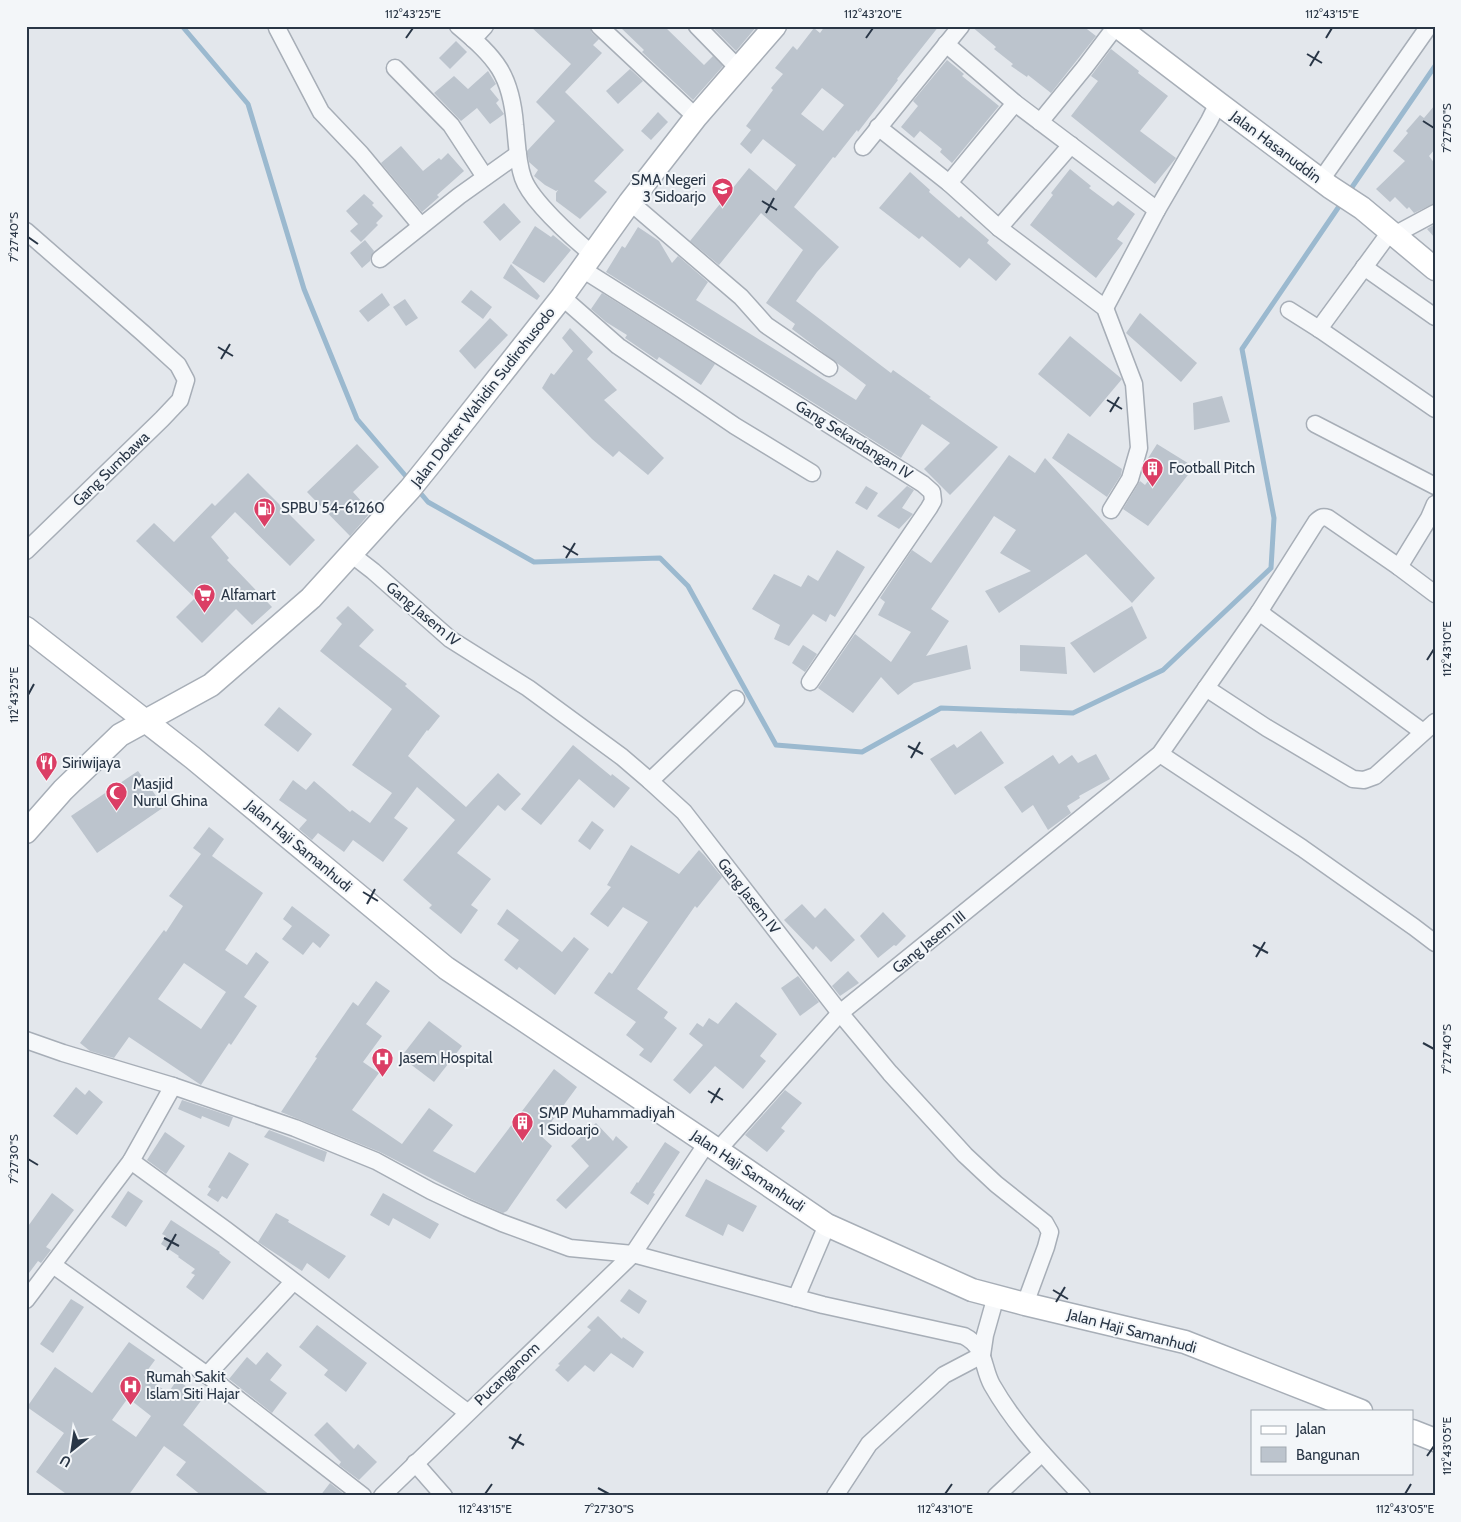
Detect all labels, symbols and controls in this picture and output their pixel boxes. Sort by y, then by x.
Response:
text: 112°43'25"E [385,6,441,21]
text: 112°43'20"E [844,6,902,21]
text: 112°43'15"E [1305,6,1359,21]
text: 7°27'50"S [1439,103,1454,153]
street label: Jalan Hasanuddin [1226,106,1325,187]
place label: SMA Negeri 3 Sidoarjo [631,171,706,206]
school or university icon: SMA Negeri 3 Sidoarjo [710,177,734,208]
text: 7°27'40"S [6,212,21,262]
street label: Jalan Dokter Wahidin Sudirohusodo [407,304,559,491]
street label: Gang Sekardangan IV [792,397,917,484]
street label: Gang Sumbawa [69,427,154,510]
building icon: Football Pitch [1141,456,1165,487]
place label: Football Pitch [1169,459,1255,477]
fuel station icon: SPBU 54-61260 [253,496,277,527]
place label: SPBU 54-61260 [281,499,385,517]
street label: Gang Jasem IV [382,578,464,651]
supermarket icon: Alfamart [193,583,217,614]
place label: Alfamart [221,586,276,604]
text: 112°43'10"E [1439,621,1454,677]
text: 112°43'25"E [6,667,21,723]
restaurant icon: Siriwijaya [34,751,58,782]
place label: Siriwijaya [62,754,121,772]
place label: Masjid Nurul Ghina [133,775,208,810]
mosque icon: Masjid Nurul Ghina [105,781,129,812]
street label: Jalan Haji Samanhudi [242,796,356,896]
street label: Gang Jasem IV [714,855,785,938]
street label: Gang Jasem III [889,907,969,977]
text: 7°27'40"S [1439,1024,1454,1074]
hospital icon: Jasem Hospital [371,1046,395,1077]
place label: Jasem Hospital [398,1049,493,1067]
place label: SMP Muhammadiyah 1 Sidoarjo [539,1104,675,1139]
building icon: SMP Muhammadiyah 1 Sidoarjo [511,1110,535,1141]
street label: Jalan Haji Samanhudi [687,1126,808,1216]
text: 7°27'30"S [6,1134,21,1184]
street label: Jalan Haji Samanhudi [1064,1305,1199,1357]
street label: Pucanganom [471,1339,543,1409]
place label: Rumah Sakit Islam Siti Hajar [146,1368,240,1403]
hospital icon: Rumah Sakit Islam Siti Hajar [118,1374,142,1405]
legend [1251,1410,1414,1474]
text: 112°43'05"E [1439,1417,1454,1475]
text: Jalan [1295,1420,1326,1438]
north arrow [48,1424,98,1474]
text: Bangunan [1296,1446,1360,1464]
text: U [57,1451,74,1472]
text: 112°43'15"E [458,1501,512,1516]
text: 7°27'30"S [584,1501,634,1516]
text: 112°43'10"E [917,1501,973,1516]
text: 112°43'05"E [1376,1501,1434,1516]

